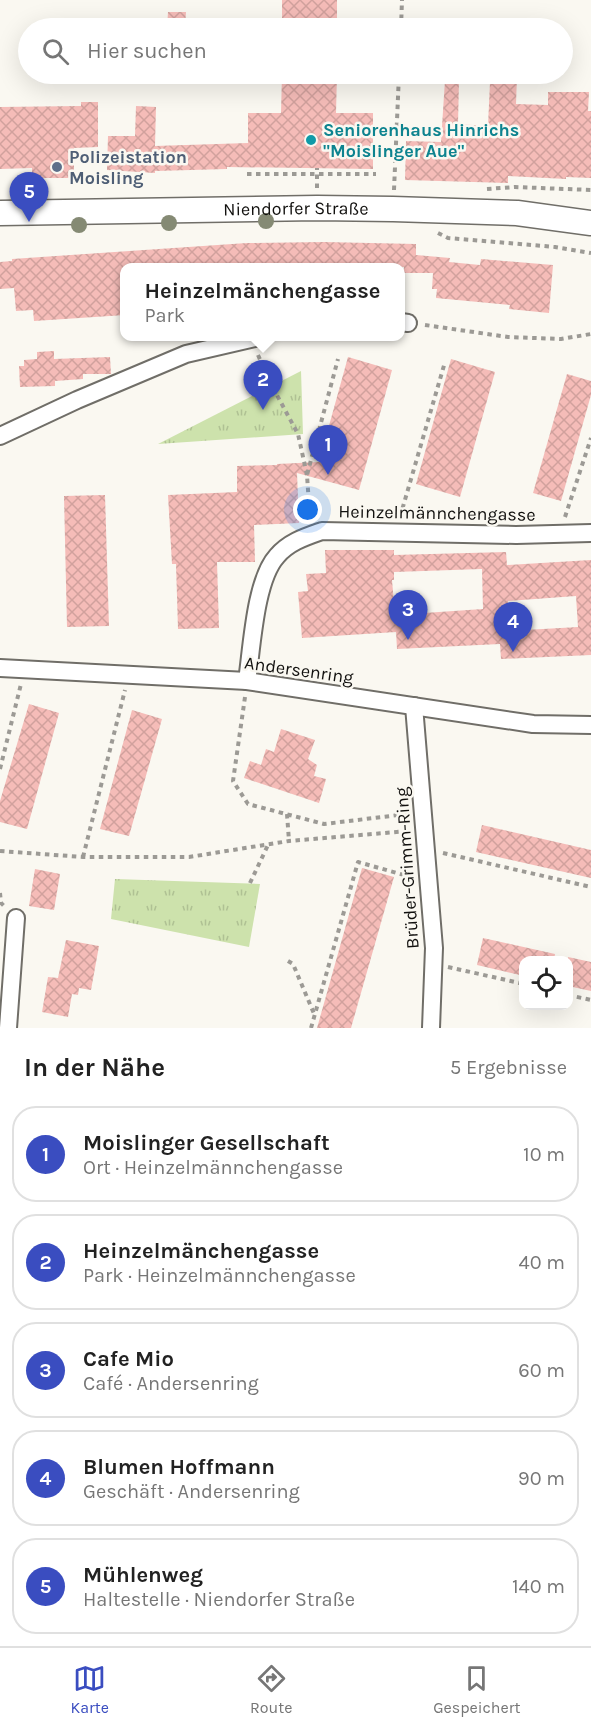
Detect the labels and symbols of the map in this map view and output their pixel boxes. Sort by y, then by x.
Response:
place label: Seniorenhaus Hinrichs "Moislinger Aue" [323,119,519,162]
marker: Seniorenhaus Hinrichs "Moislinger Aue" [304,133,318,147]
place label: Polizeistation Moisling [69,146,187,189]
marker: Polizeistation Moisling [50,160,64,174]
pin: 5 [9,172,48,222]
street label: Niendorfer Straße [223,197,369,220]
pin: 2 [244,360,282,410]
pin: 1 [308,426,348,475]
your location [293,495,322,524]
street label: Heinzelmännchengasse [338,500,536,526]
pin: 3 [388,590,428,640]
pin: 4 [494,602,532,652]
street label: Andersenring [243,651,355,689]
street label: Brüder-Grimm-Ring [390,786,424,950]

